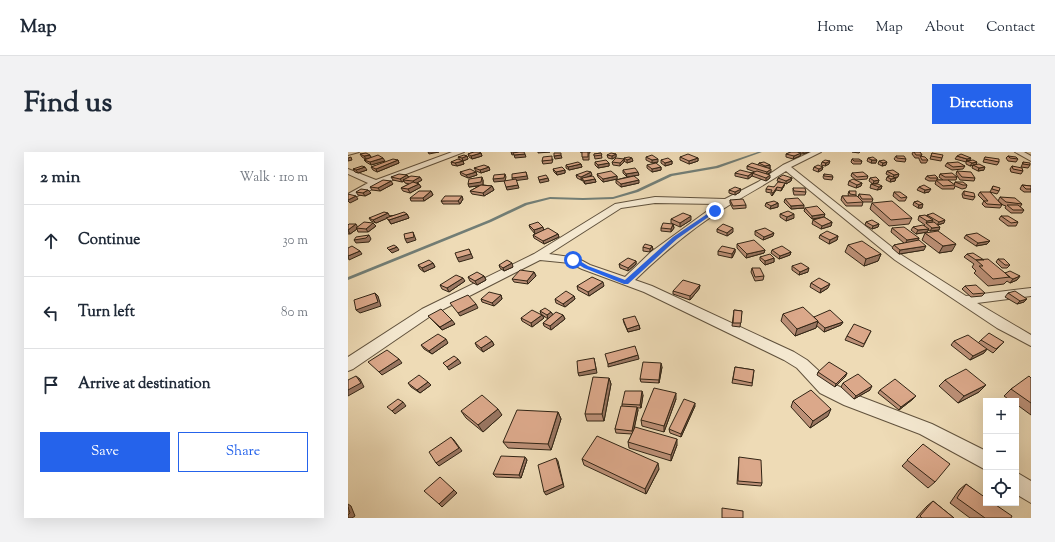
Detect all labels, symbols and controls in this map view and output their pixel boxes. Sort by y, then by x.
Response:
text: Map [20,14,57,41]
text: Home [817,18,854,38]
text: Map [876,18,903,38]
text: About [925,18,964,38]
text: Contact [986,18,1035,38]
text: Find us [24,84,112,124]
button: Directions [932,84,1031,124]
text: 2 min [40,166,81,190]
text: Walk · 110 m [240,169,308,187]
route end [706,202,724,220]
icon: ahead [40,230,62,252]
text: Continue [78,230,140,251]
text: 30 m [282,232,308,250]
route start [564,251,582,269]
icon: left [40,302,62,324]
text: Turn left [78,302,135,323]
text: 80 m [281,304,308,322]
icon: arrive [40,374,62,396]
text: Arrive at destination [78,374,211,395]
map controls [983,398,1019,506]
button: + [983,398,1019,434]
button: Save [40,432,170,472]
button: Share [178,432,308,472]
button: − [983,434,1019,470]
button: locate [983,470,1019,506]

